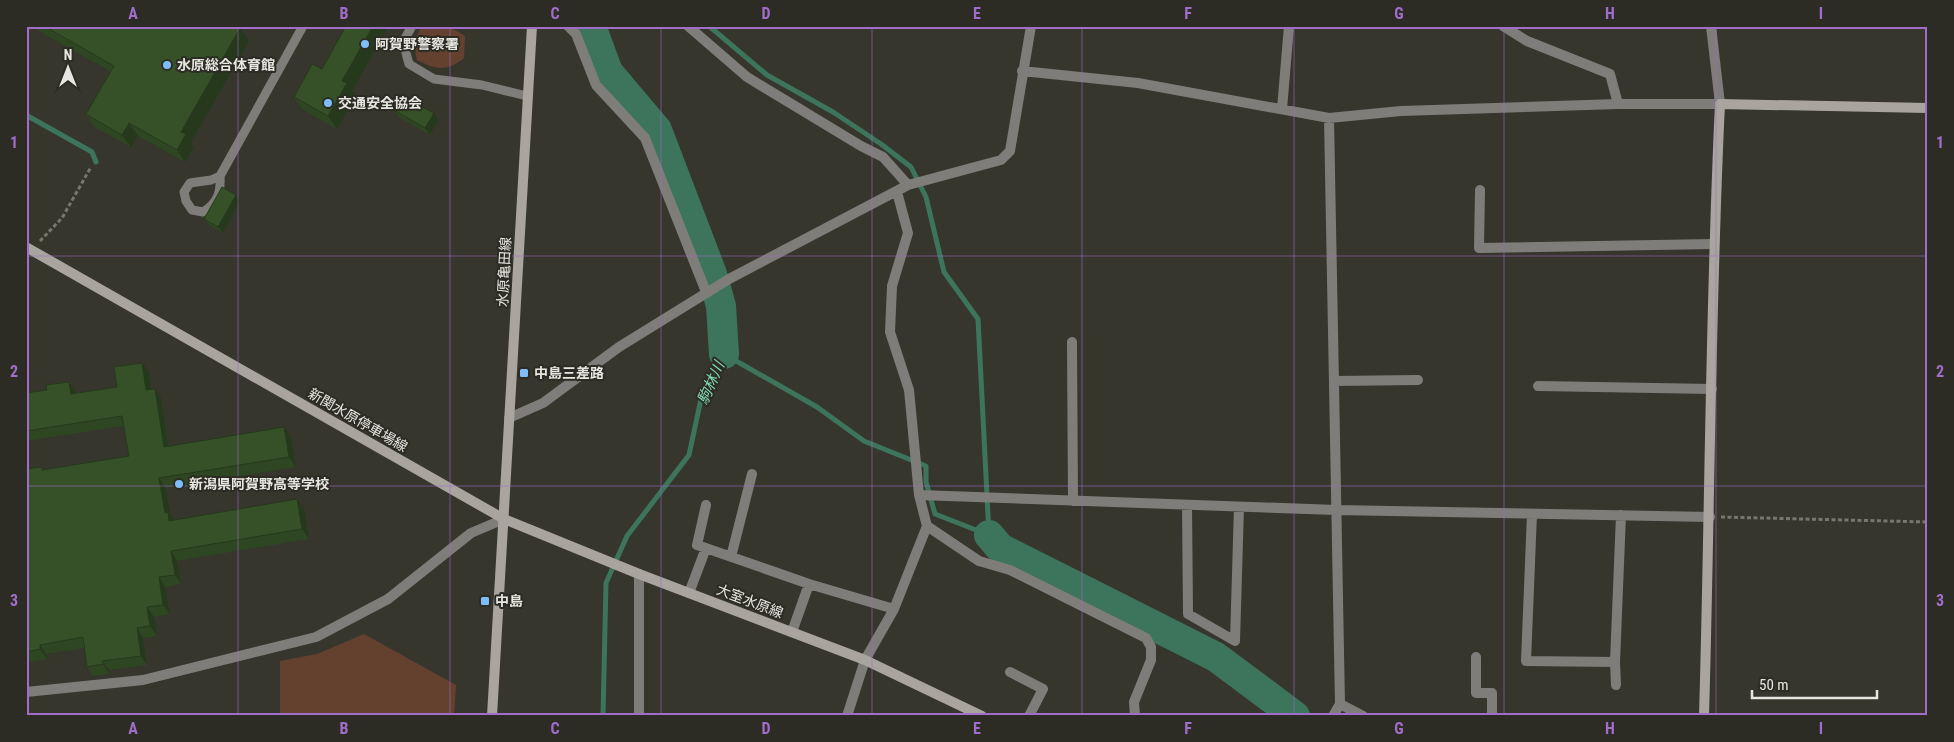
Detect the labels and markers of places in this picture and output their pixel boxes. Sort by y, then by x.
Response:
place label: 阿賀野警察署 [375,36,459,52]
marker: 阿賀野警察署 [359,38,371,50]
place label: 水原総合体育館 [177,57,275,73]
marker: 水原総合体育館 [161,59,173,71]
place label: 交通安全協会 [338,95,422,111]
marker: 交通安全協会 [322,97,334,109]
place label: 中島三差路 [534,365,604,381]
marker: 中島三差路 [518,367,530,379]
place label: 新潟県阿賀野高等学校 [189,476,329,492]
marker: 新潟県阿賀野高等学校 [173,478,185,490]
place label: 中島 [495,593,523,609]
marker: 中島 [479,595,491,607]

